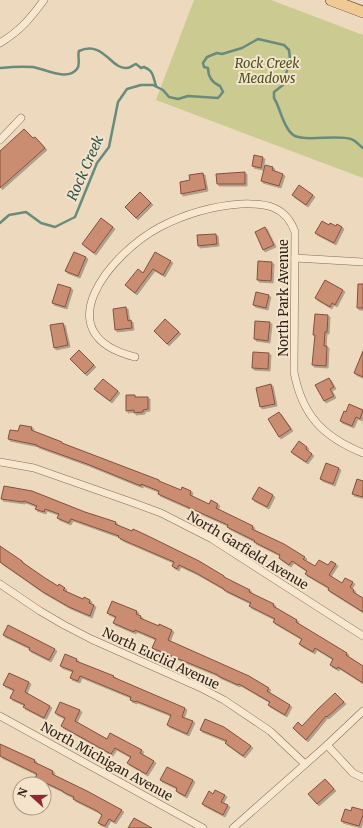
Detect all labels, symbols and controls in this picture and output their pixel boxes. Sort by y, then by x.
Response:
park label: Rock Creek Meadows [235,55,299,87]
water label: Rock Creek [63,132,107,203]
street label: North Park Avenue [275,239,292,357]
street label: North Garfield Avenue [184,507,312,594]
street label: North Euclid Avenue [99,624,222,693]
street label: North Michigan Avenue [38,718,176,805]
north arrow [12,776,52,816]
text: N [15,786,31,799]

